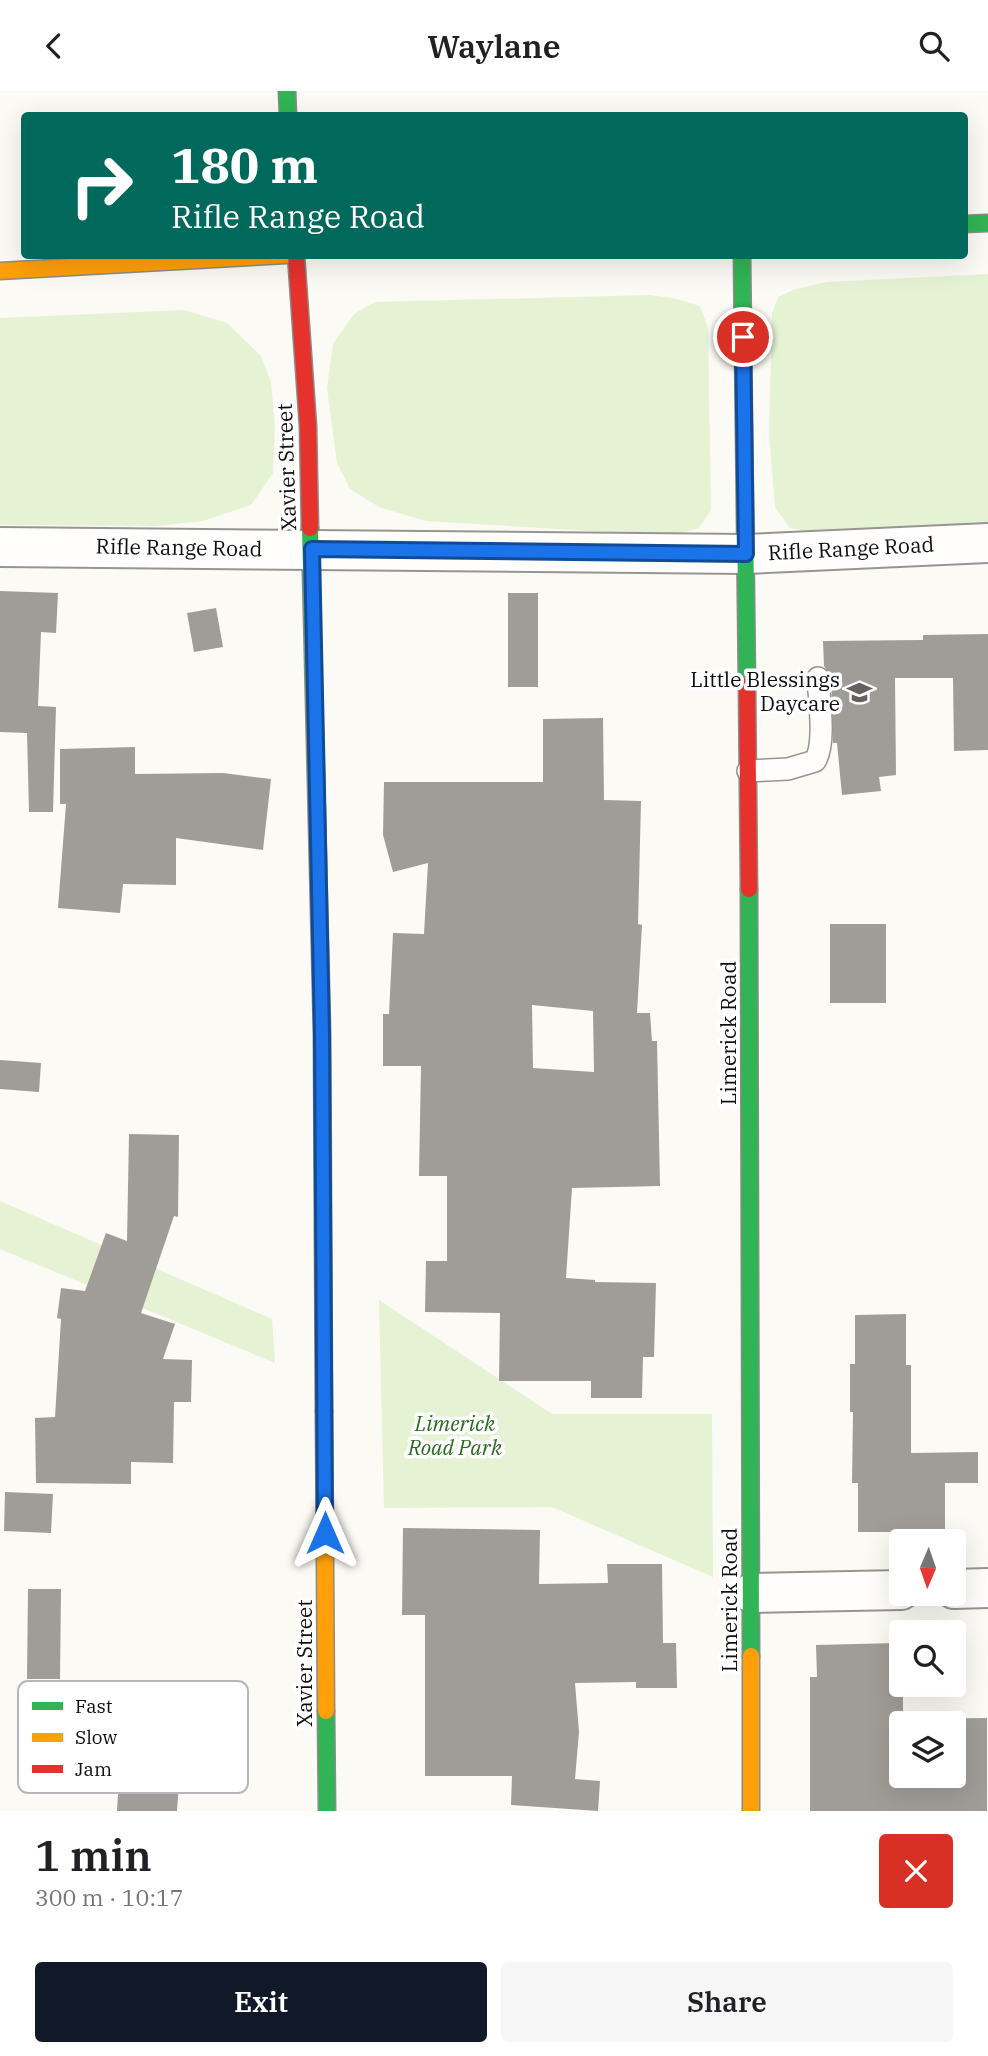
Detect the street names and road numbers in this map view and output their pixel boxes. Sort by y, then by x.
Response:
street label: Xavier Street [270,403,302,531]
street label: Rifle Range Road [767,530,935,566]
street label: Rifle Range Road [95,532,263,562]
street label: Limerick Road [714,961,742,1105]
street label: Limerick Road [715,1528,743,1672]
street label: Xavier Street [290,1599,318,1727]

